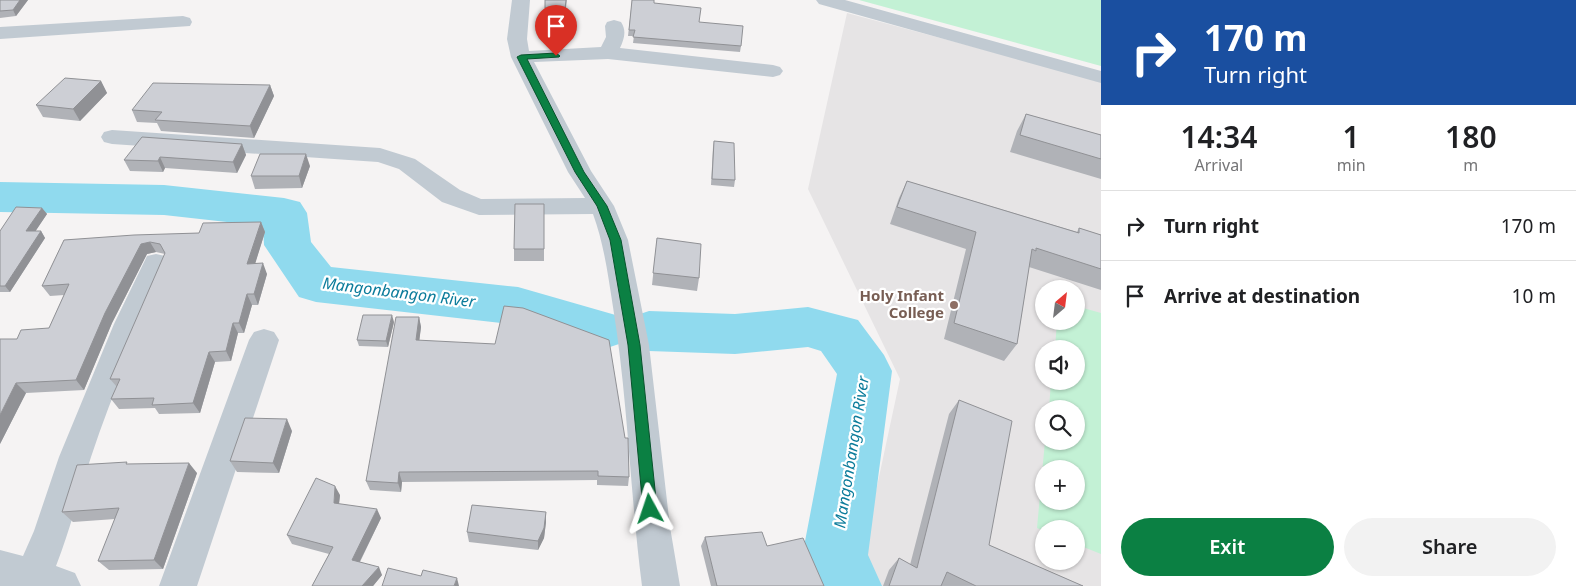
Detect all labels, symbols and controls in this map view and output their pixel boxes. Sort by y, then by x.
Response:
pin [535,5,577,56]
icon: arrive [542,12,570,40]
text: 170 m [1204,14,1307,61]
icon: right [1121,20,1186,85]
text: Turn right [1204,59,1307,89]
text: 14:34 [1180,116,1257,157]
text: 1 [1343,116,1360,157]
text: 180 [1445,116,1497,157]
text: Arrival [1194,154,1243,176]
text: min [1337,154,1366,176]
text: m [1463,154,1478,176]
icon: right [1121,212,1149,240]
text: Turn right [1164,213,1259,239]
text: 170 m [1501,213,1556,239]
water label: Mangonbangon River [321,272,477,312]
north arrow [1035,280,1085,330]
map controls [1035,280,1085,570]
icon: arrive [1121,282,1149,310]
text: Arrive at destination [1164,283,1360,309]
text: 10 m [1512,283,1556,309]
place label: Holy Infant College [860,285,944,322]
marker: Holy Infant College [948,299,960,311]
button: sound [1035,340,1085,390]
water label: Mangonbangon River [828,374,874,530]
button: search [1035,400,1085,450]
button: + [1035,460,1085,510]
position arrow [623,482,675,534]
button: Exit [1121,518,1334,576]
button: Share [1344,518,1556,576]
button: − [1035,520,1085,570]

